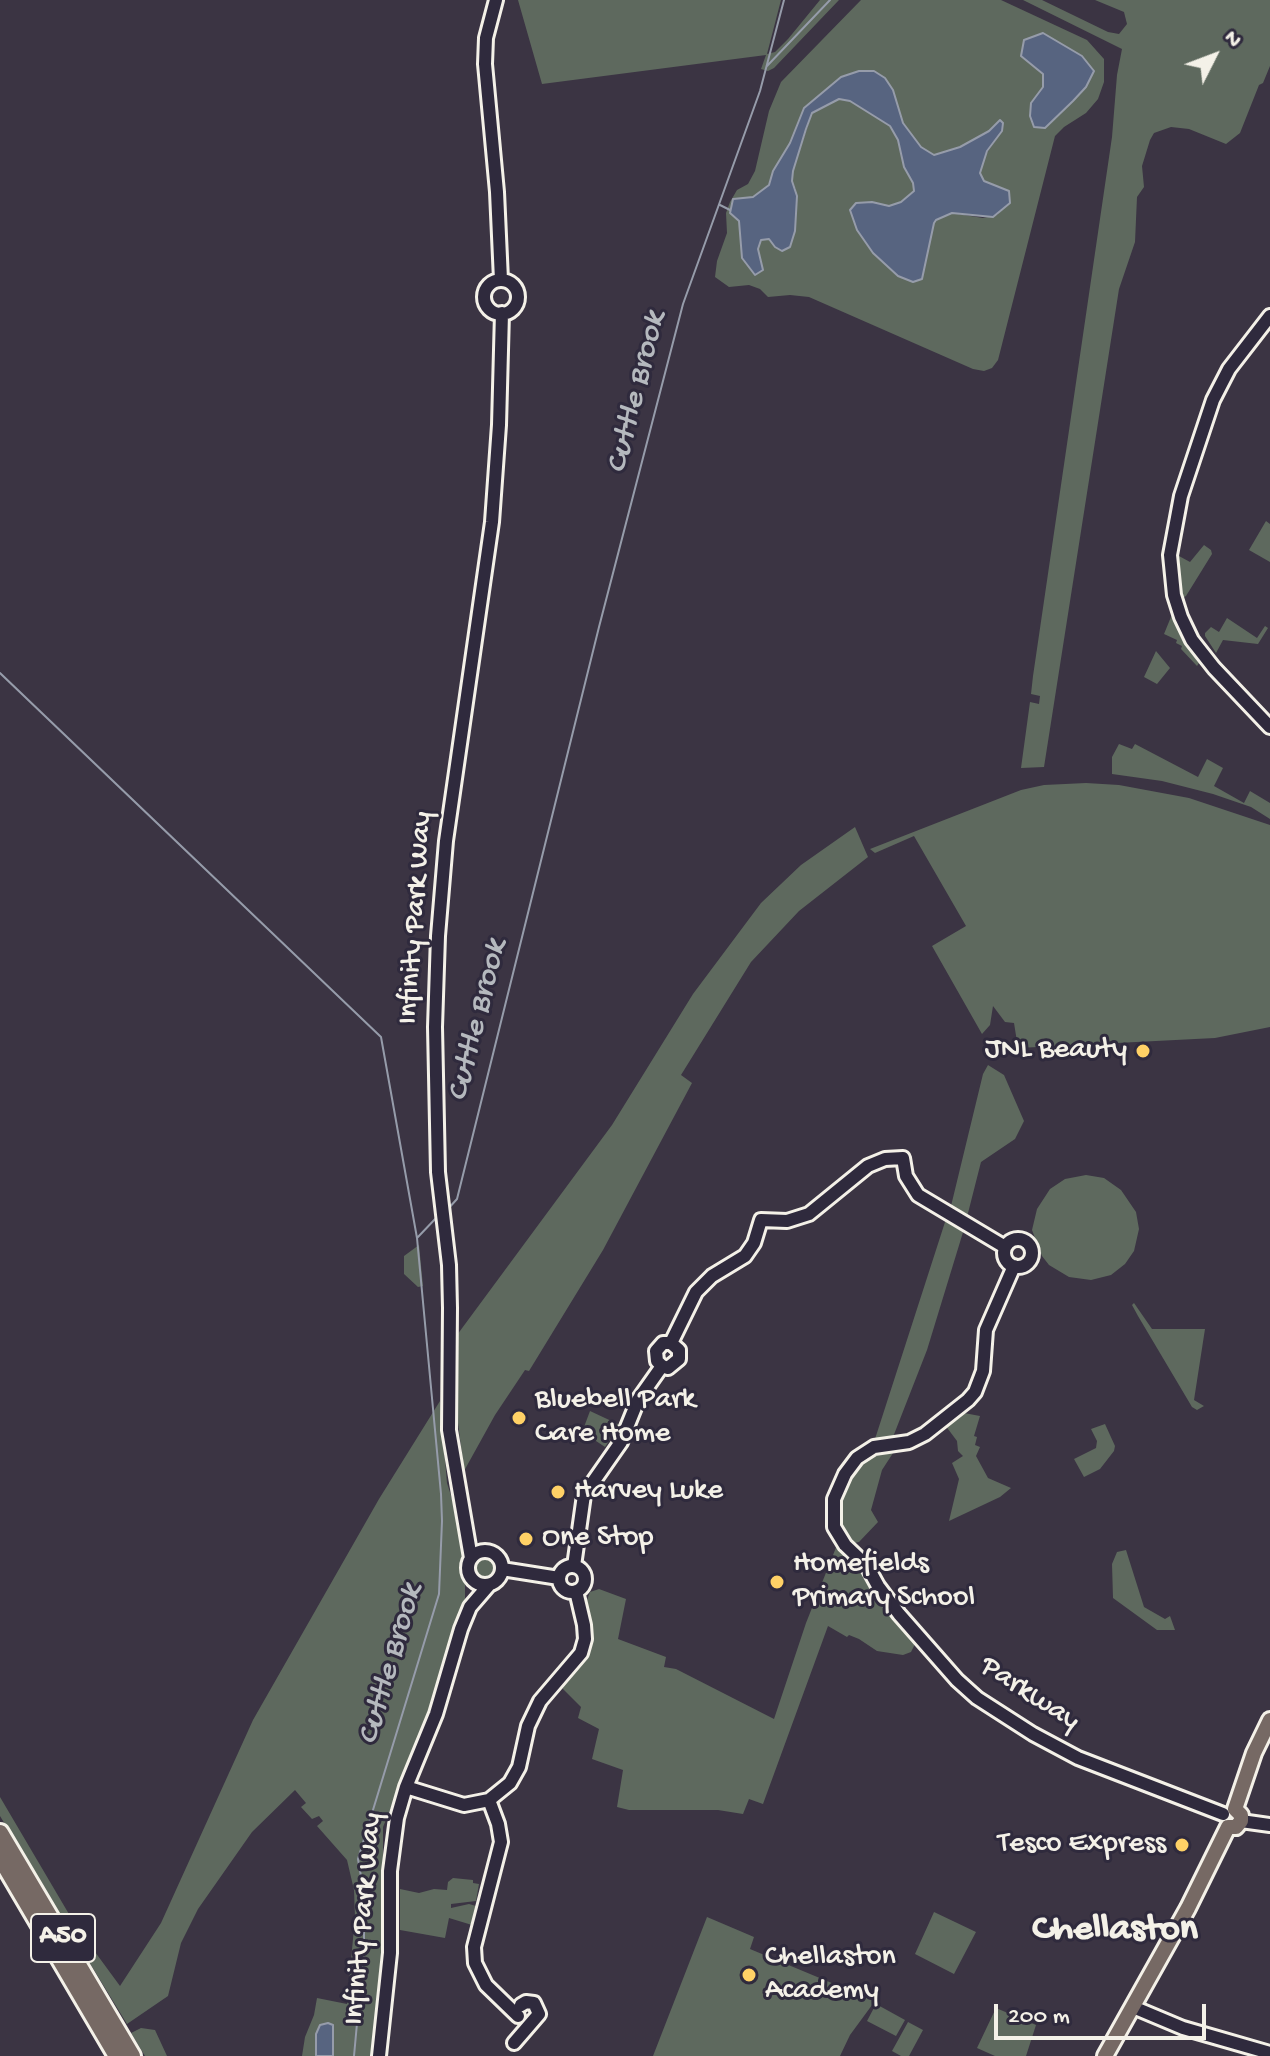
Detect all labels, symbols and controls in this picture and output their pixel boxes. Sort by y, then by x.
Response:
north arrow [1174,16,1254,96]
text: N [1217,26,1246,54]
water label: Cuttle Brook [599,308,677,478]
street label: Infinity Park Way [392,810,442,1026]
water label: Cuttle Brook [440,936,518,1106]
place label: JNL Beauty [985,1033,1127,1069]
marker: JNL Beauty [1134,1042,1152,1060]
place label: Bluebell Park Care Home [535,1383,695,1454]
marker: Bluebell Park Care Home [510,1409,528,1427]
place label: Harvey Luke [574,1474,723,1510]
marker: Harvey Luke [549,1483,567,1501]
place label: One Stop [542,1521,653,1557]
marker: One Stop [517,1530,535,1548]
place label: Homefields Primary School [793,1547,975,1618]
marker: Homefields Primary School [768,1573,786,1591]
water label: Cuttle Brook [351,1581,433,1749]
street label: Parkway [972,1649,1086,1741]
street label: Infinity Park Way [338,1811,392,2027]
place label: Tesco Express [998,1827,1166,1863]
marker: Tesco Express [1173,1836,1191,1854]
district label: Chellaston [1032,1908,1198,1954]
road number: A50 [31,1914,95,1962]
place label: Chellaston Academy [765,1940,896,2010]
marker: Chellaston Academy [740,1966,758,1984]
scale bar [998,1988,1210,2038]
text: 200 m [1008,2003,1070,2032]

